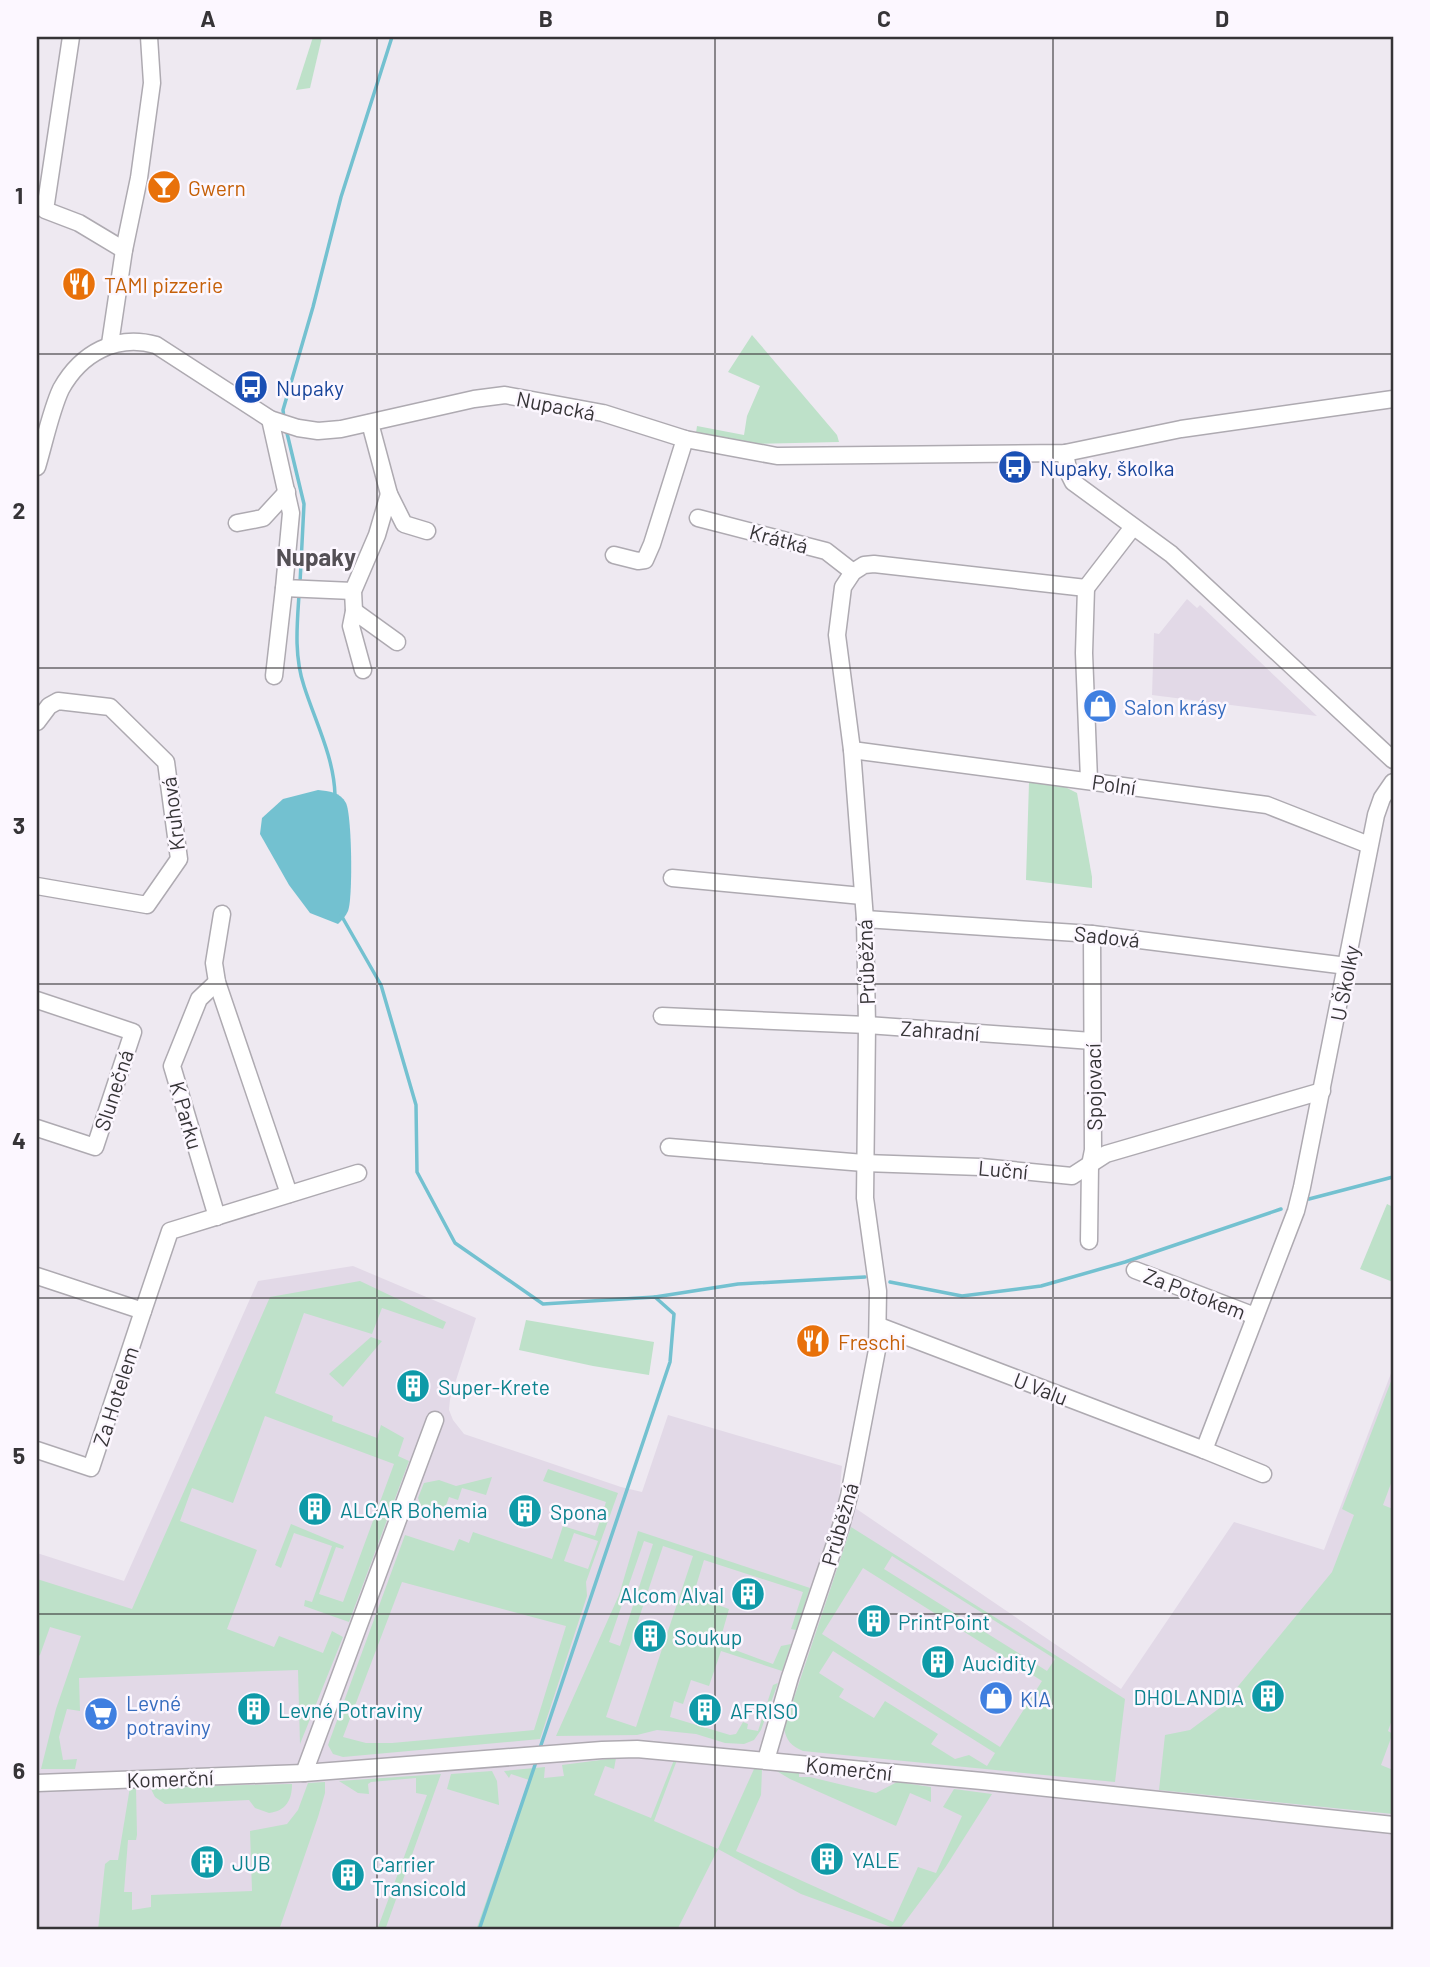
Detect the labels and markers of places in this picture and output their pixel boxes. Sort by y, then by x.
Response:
bar icon: Gwern [145,168,183,206]
place label: Gwern [188,175,246,200]
restaurant icon: TAMI pizzerie [60,265,98,303]
place label: TAMI pizzerie [104,272,223,297]
bus stop icon: Nupaky [232,368,270,406]
place label: Nupaky [276,375,344,400]
bus stop icon: Nupaky, školka [996,448,1034,486]
place label: Nupaky, školka [1040,455,1174,480]
shop icon: Salon krásy [1081,687,1119,725]
place label: Salon krásy [1124,694,1227,719]
restaurant icon: Freschi [794,1322,832,1360]
place label: Freschi [838,1329,906,1354]
building icon: Super-Krete [394,1367,432,1405]
place label: Super-Krete [438,1374,550,1399]
building icon: ALCAR Bohemia [296,1490,334,1528]
building icon: Spona [506,1492,544,1530]
place label: ALCAR Bohemia [340,1497,488,1522]
place label: Spona [550,1499,607,1524]
building icon: Alcom Alval [729,1575,767,1613]
place label: Alcom Alval [620,1582,724,1607]
building icon: PrintPoint [855,1602,893,1640]
place label: PrintPoint [898,1609,990,1634]
building icon: Soukup [631,1617,669,1655]
place label: Soukup [674,1624,742,1649]
building icon: Aucidity [919,1643,957,1681]
place label: Aucidity [962,1650,1037,1675]
building icon: DHOLANDIA [1249,1677,1287,1715]
shop icon: KIA [977,1679,1015,1717]
place label: DHOLANDIA [1134,1684,1244,1709]
place label: KIA [1020,1686,1051,1711]
place label: Levné potraviny [126,1690,211,1739]
building icon: Levné Potraviny [235,1690,273,1728]
building icon: AFRISO [686,1691,724,1729]
supermarket icon: Levné potraviny [82,1695,120,1733]
place label: Levné Potraviny [278,1697,423,1722]
place label: AFRISO [730,1698,798,1723]
building icon: YALE [808,1840,846,1878]
building icon: JUB [188,1843,226,1881]
place label: YALE [852,1847,900,1872]
place label: JUB [232,1850,271,1875]
place label: Carrier Transicold [372,1851,467,1900]
building icon: Carrier Transicold [329,1856,367,1894]

